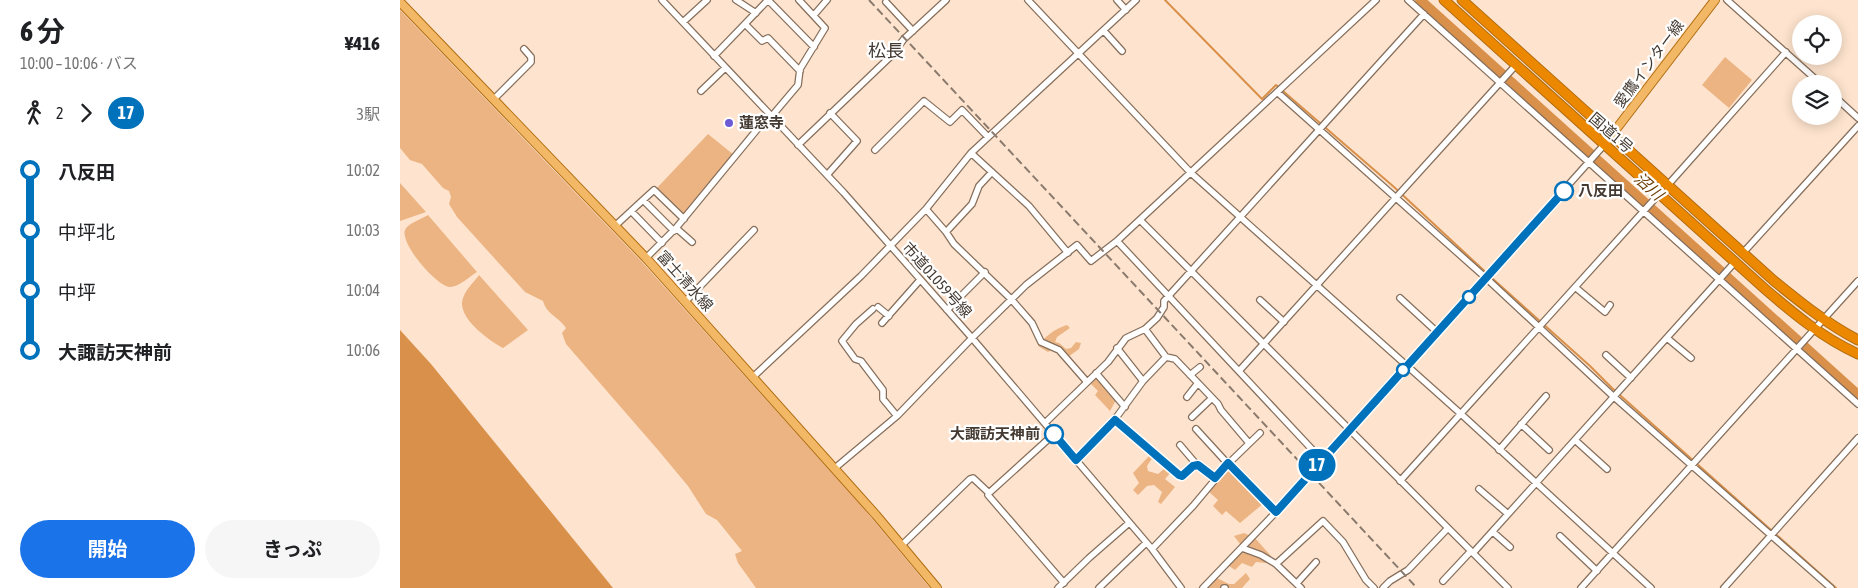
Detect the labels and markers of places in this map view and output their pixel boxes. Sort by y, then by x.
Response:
place label: 蓮窓寺 [739,114,784,131]
marker: 蓮窓寺 [723,117,735,129]
marker: 八反田 [1554,181,1574,201]
place label: 八反田 [1578,182,1623,199]
unlabelled marker [1462,290,1476,304]
unlabelled marker [1396,363,1410,377]
marker: 大諏訪天神前 [1044,424,1064,444]
place label: 大諏訪天神前 [950,425,1040,442]

